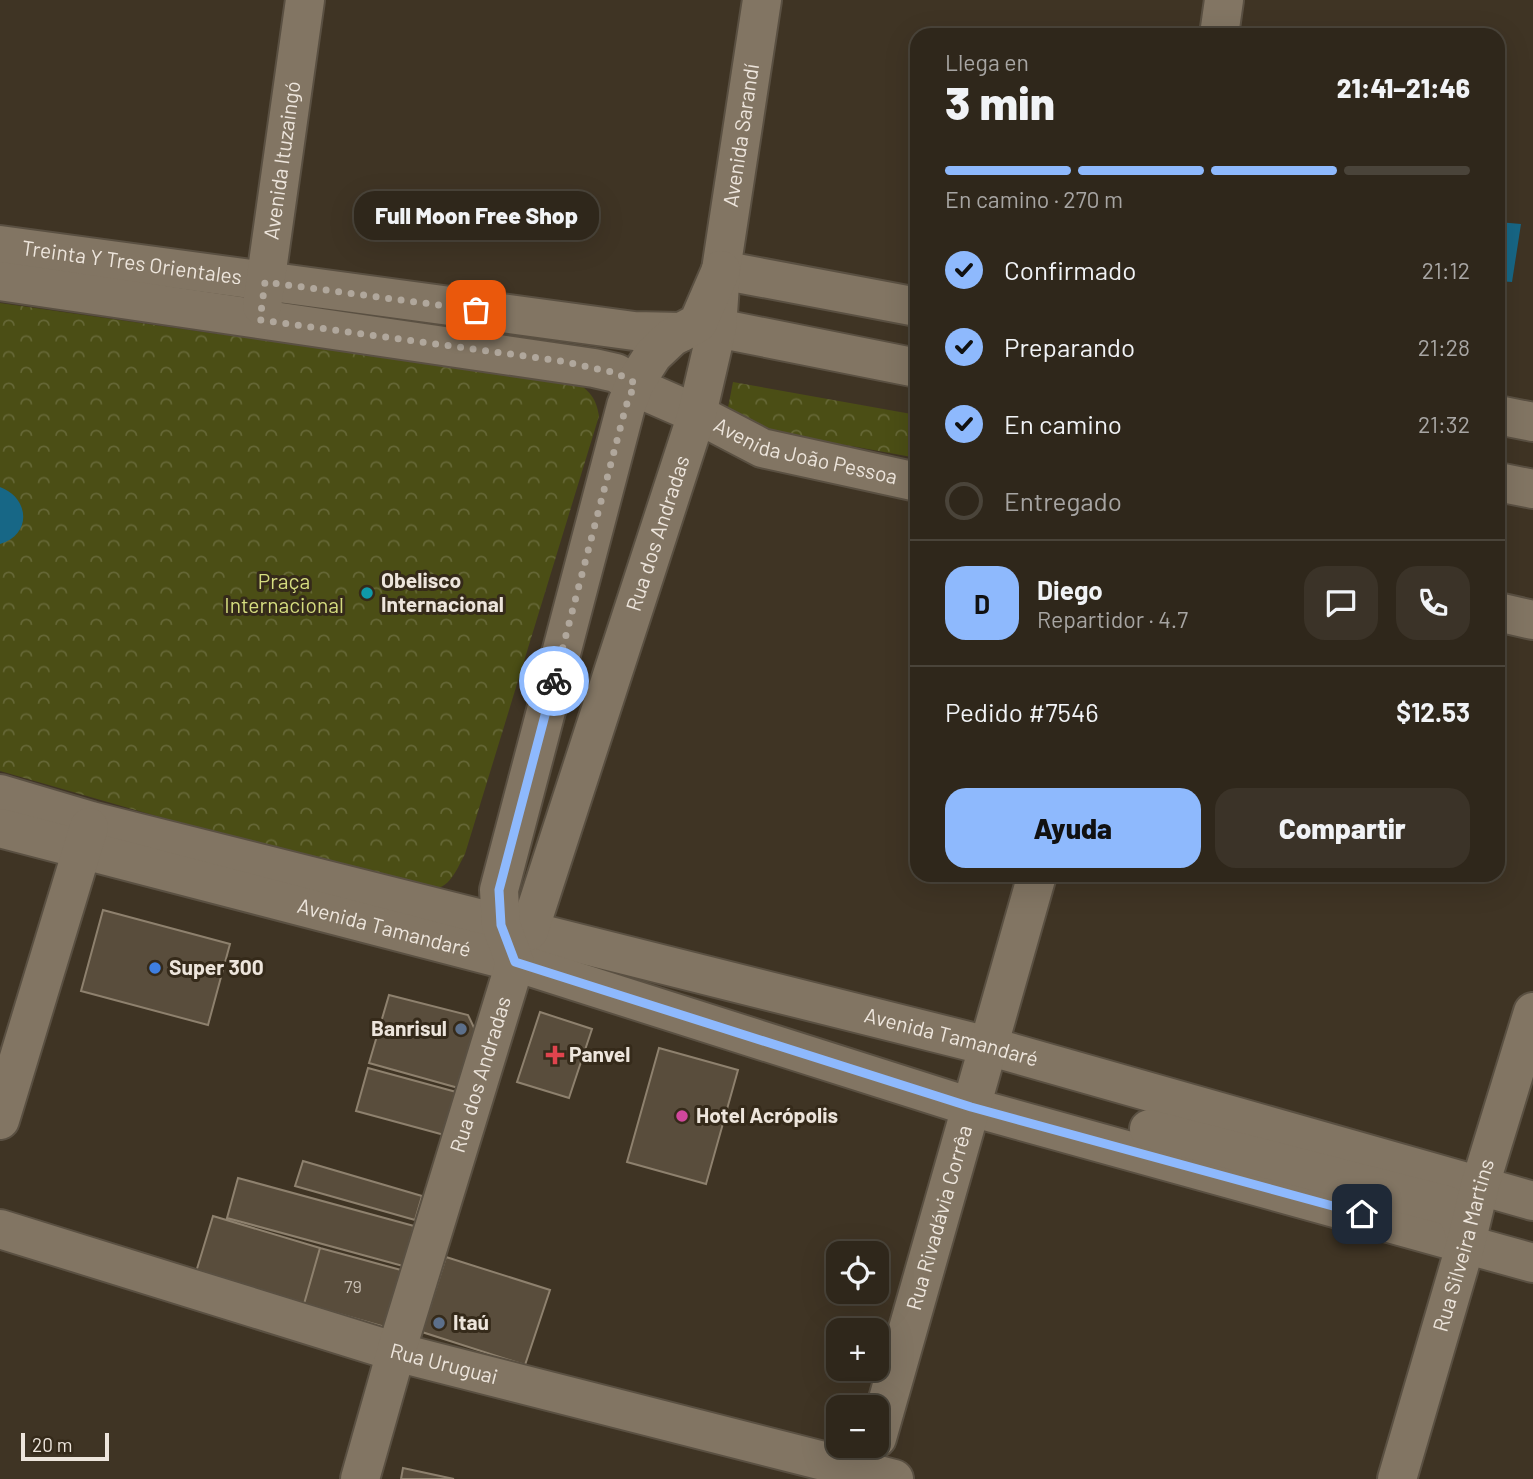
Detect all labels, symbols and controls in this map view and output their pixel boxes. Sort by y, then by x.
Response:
text: Llega en [945,48,1029,76]
street label: Avenida Sarandí [717,62,763,209]
text: 21:41–21:46 [1337,72,1470,103]
text: 3 min [945,74,1055,129]
street label: Avenida Ituzaingó [257,79,304,241]
text: En camino · 270 m [945,185,1123,213]
callout: Full Moon Free Shop [354,191,598,240]
text: Full Moon Free Shop [375,201,578,229]
street label: Treinta Y Tres Orientales [20,234,244,289]
icon: check [945,251,983,289]
text: Confirmado [1004,254,1136,285]
text: 21:12 [1422,256,1470,284]
pin [446,280,506,340]
icon: bag [457,291,495,329]
icon: check [945,328,983,366]
text: Preparando [1004,331,1135,362]
text: 21:28 [1418,333,1470,361]
icon: check [945,405,983,443]
text: En camino [1004,408,1122,439]
text: 21:32 [1418,410,1470,438]
street label: Avenida João Pessoa [710,411,900,488]
street label: Rua dos Andradas [620,452,694,614]
text: Entregado [1004,485,1122,516]
button: chat [1304,566,1378,640]
button: phone [1396,566,1470,640]
place label: Obelisco Internacional [381,567,504,616]
park label: Praça Internacional [224,568,344,617]
text: Diego [1037,574,1103,605]
marker: Obelisco Internacional [359,585,375,601]
text: D [974,588,990,619]
text: Repartidor · 4.7 [1037,605,1188,633]
courier [519,646,589,716]
icon: bike [535,662,573,700]
text: Pedido #7546 [945,696,1099,727]
text: $12.53 [1396,696,1470,727]
button: Ayuda [945,788,1201,868]
button: Compartir [1215,788,1470,868]
street label: Avenida Tamandaré [295,892,474,961]
place label: Super 300 [169,954,264,979]
marker: Super 300 [147,960,163,976]
street label: Rua dos Andradas [444,993,515,1156]
street label: Avenida Tamandaré [862,1002,1042,1071]
place label: Banrisul [371,1015,447,1040]
marker: Banrisul [453,1021,469,1037]
place label: Panvel [569,1041,630,1066]
marker: Panvel [547,1047,563,1063]
place label: Hotel Acrópolis [696,1102,838,1127]
marker: Hotel Acrópolis [674,1108,690,1124]
street label: Rua Rivadávia Corrêa [900,1122,976,1313]
street label: Rua Silveira Martins [1427,1155,1498,1334]
pin [1332,1184,1392,1244]
icon: home [1343,1195,1381,1233]
map controls [826,1241,889,1458]
button: locate [826,1241,889,1304]
house number: 79 [344,1275,362,1297]
place label: Itaú [453,1309,489,1334]
marker: Itaú [431,1315,447,1331]
button: + [826,1318,889,1381]
street label: Rua Uruguai [388,1337,501,1388]
button: − [826,1395,889,1458]
scale bar [21,1430,108,1462]
text: 20 m [32,1433,72,1456]

